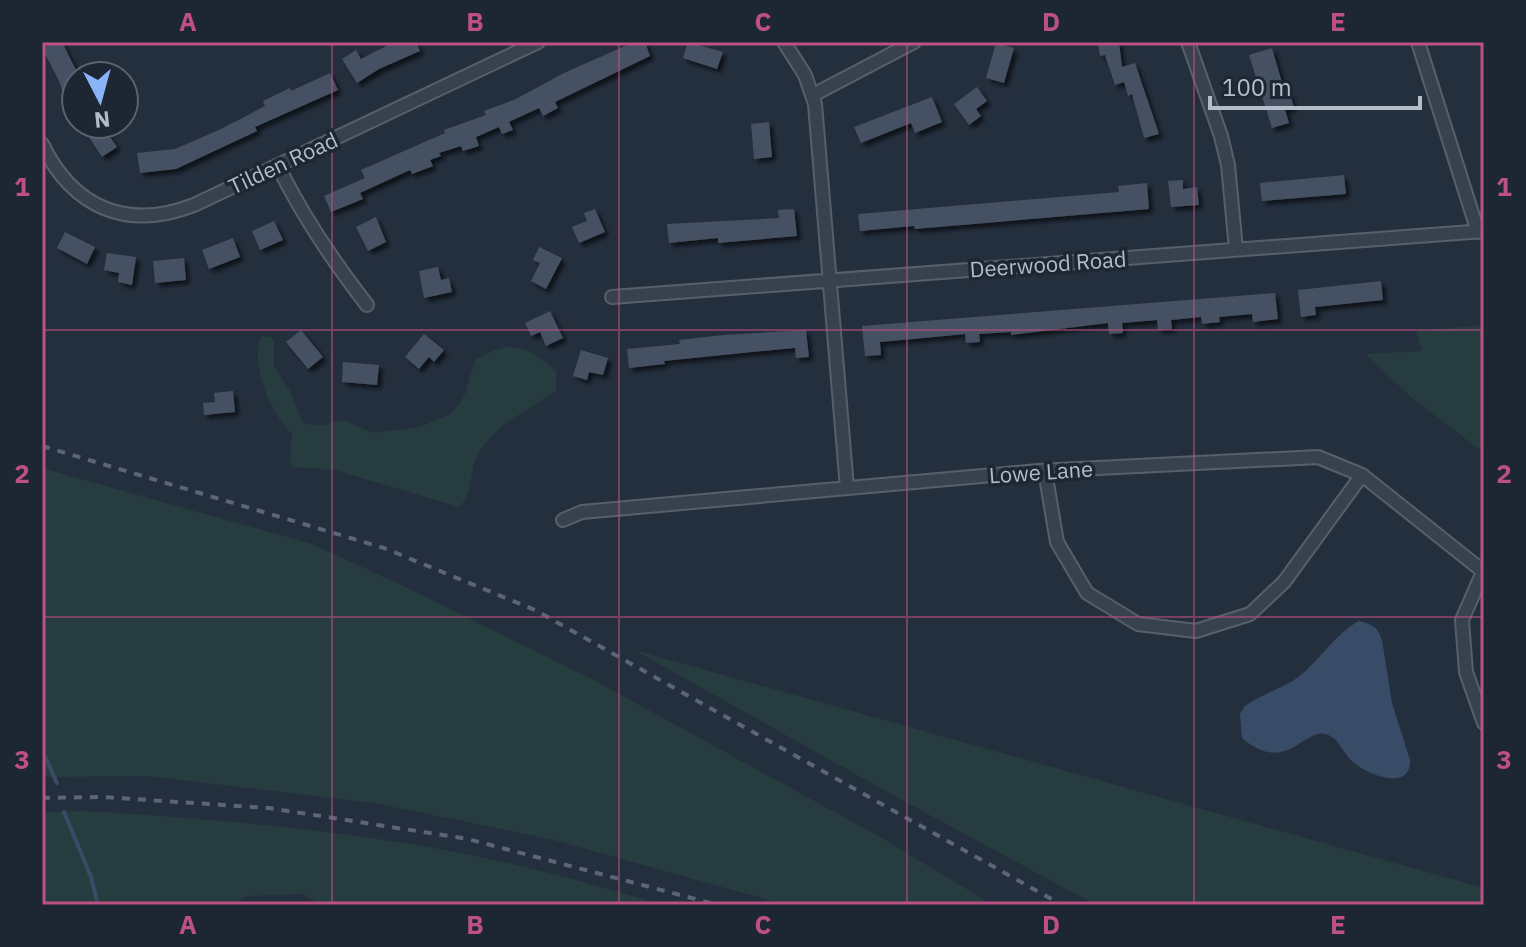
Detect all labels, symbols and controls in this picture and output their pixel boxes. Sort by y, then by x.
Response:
text: A [179,4,197,38]
text: B [466,4,484,38]
text: C [755,4,772,38]
text: D [1042,4,1060,38]
text: E [1330,4,1346,38]
north arrow [60,60,140,140]
scale bar [1210,60,1420,110]
text: 100 m [1222,71,1292,103]
text: N [93,105,112,136]
street label: Tilden Road [224,125,342,200]
text: 1 [14,169,30,203]
text: 1 [1496,169,1512,203]
street label: Deerwood Road [969,244,1127,283]
street label: Lowe Lane [988,453,1094,490]
text: 2 [14,456,30,490]
text: 2 [1496,456,1512,490]
text: 3 [14,742,30,776]
text: 3 [1496,742,1512,776]
text: A [179,907,197,941]
text: B [466,907,484,941]
text: C [755,907,772,941]
text: D [1042,907,1060,941]
text: E [1330,907,1346,941]

